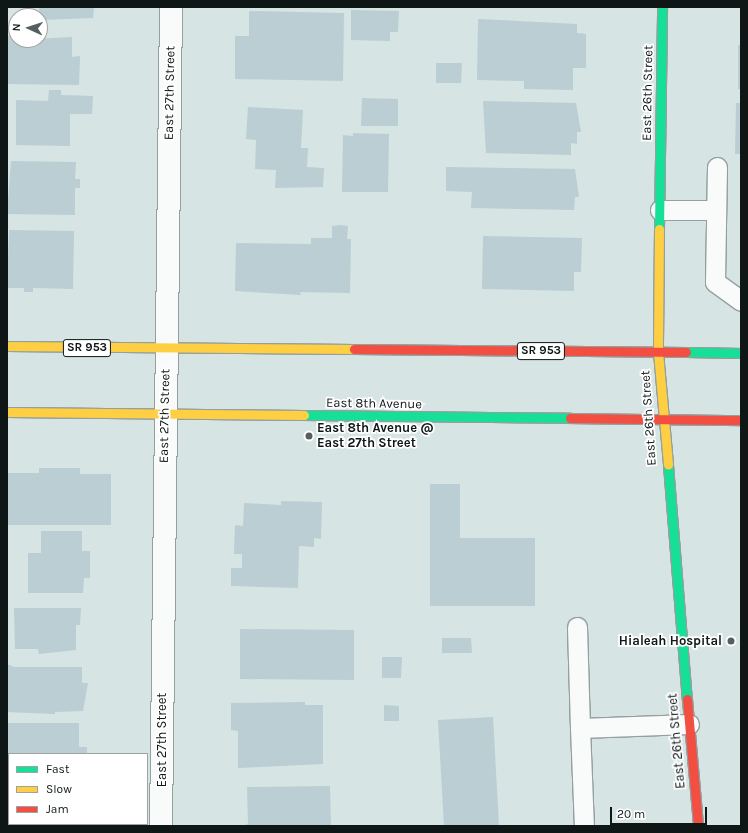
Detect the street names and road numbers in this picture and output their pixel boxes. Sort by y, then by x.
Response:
street label: East 26th Street [639,45,657,141]
street label: East 27th Street [161,46,179,140]
road number: SR 953 [62,338,112,358]
road number: SR 953 [516,341,566,361]
street label: East 27th Street [156,369,174,463]
street label: East 26th Street [638,370,660,466]
street label: East 8th Avenue [326,395,422,413]
street label: East 27th Street [154,693,170,787]
street label: East 26th Street [665,693,689,789]

